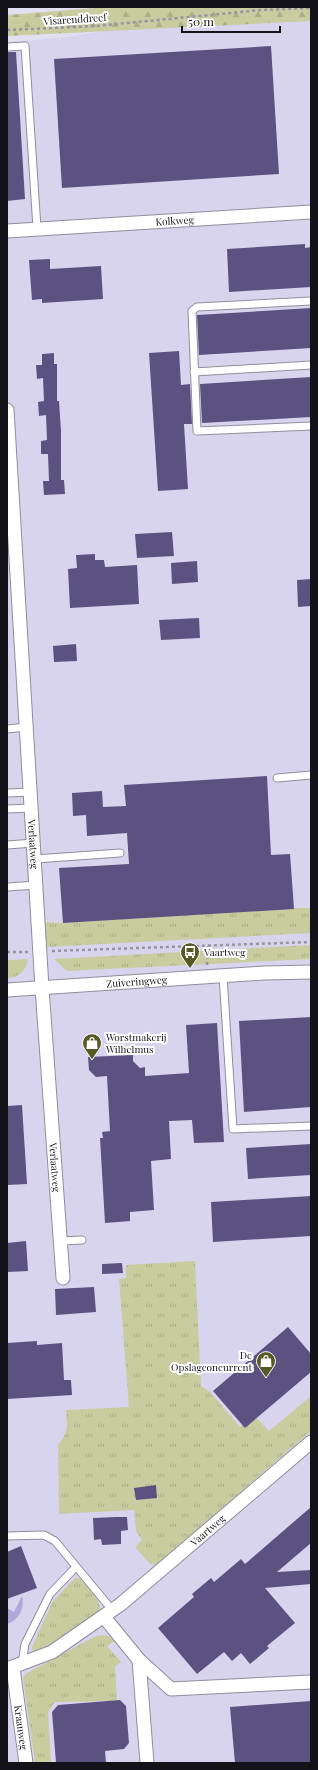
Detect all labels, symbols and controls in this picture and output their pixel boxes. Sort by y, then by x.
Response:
scale bar [182,8,280,34]
street label: Visarenddreef [42,10,108,28]
text: 50 m [188,13,214,29]
street label: Kolkweg [155,212,195,229]
street label: Verlaatweg [25,818,42,870]
bus stop icon: Vaartweg [179,941,201,969]
place label: Vaartweg [203,945,246,959]
street label: Zuiveringweg [106,972,168,990]
place label: Worstmakerij Wilhelmus [105,1030,167,1056]
shop icon: Worstmakerij Wilhelmus [81,1032,103,1060]
street label: Verlaatweg [46,1141,64,1193]
place label: De Opslagconcurrent [171,1348,252,1374]
shop icon: De Opslagconcurrent [255,1350,277,1378]
street label: Vaartweg [186,1511,229,1550]
street label: Kraanweg [11,1704,31,1751]

